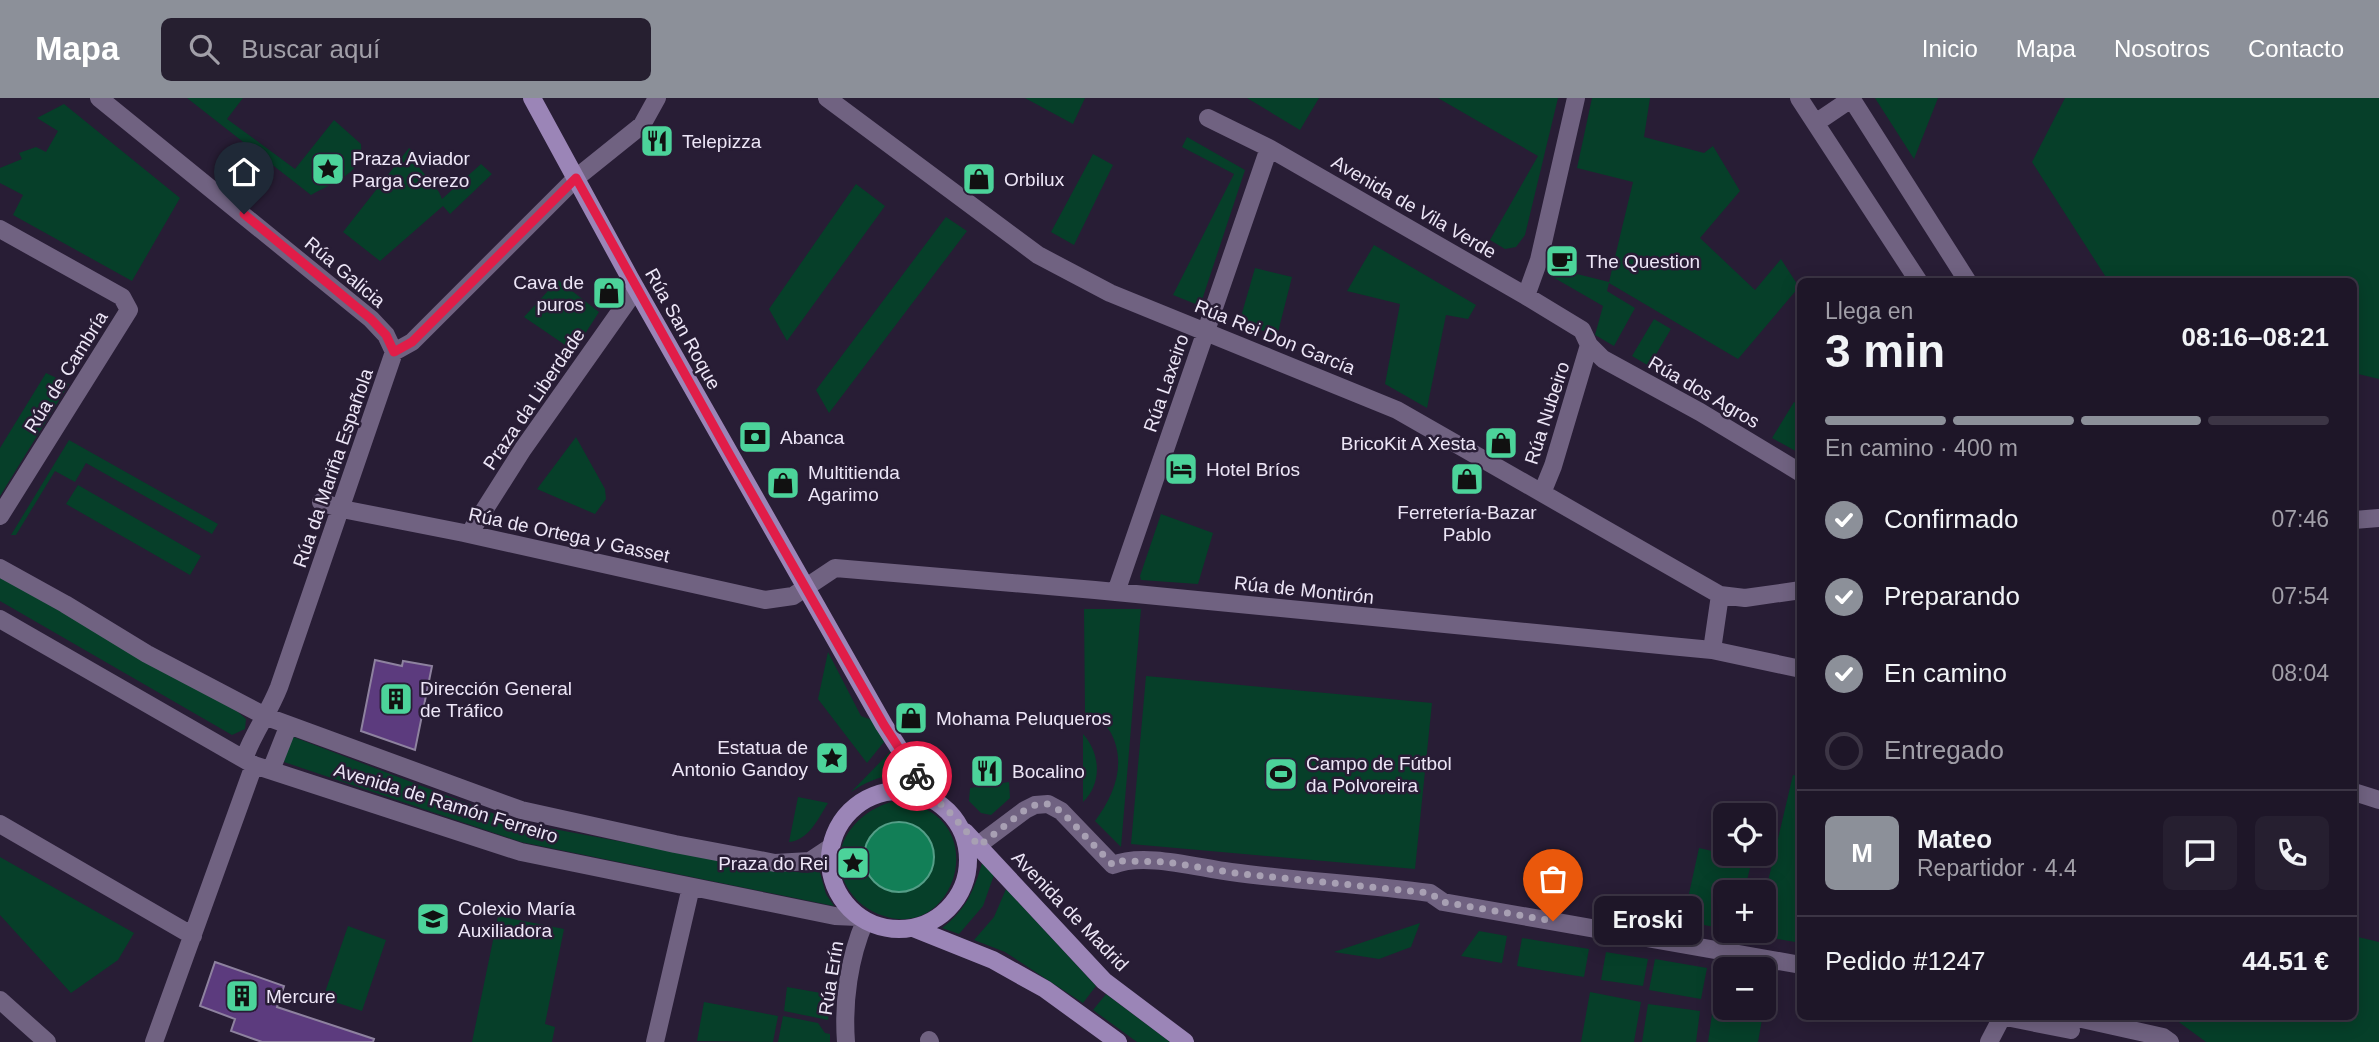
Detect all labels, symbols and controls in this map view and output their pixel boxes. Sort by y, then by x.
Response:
search box [161,18,651,81]
text: Mapa [35,30,119,67]
icon: search [185,30,223,68]
text: Buscar aquí [241,34,380,64]
text: Inicio [1922,35,1978,62]
text: Mapa [2016,35,2076,62]
text: Nosotros [2114,35,2210,62]
text: Contacto [2248,35,2344,62]
restaurant icon: Telepizza [638,122,676,160]
place label: Telepizza [682,131,762,152]
pin [214,142,274,214]
place label: Praza Aviador Parga Cerezo [352,148,471,191]
place icon: Praza Aviador Parga Cerezo [309,150,347,188]
street label: Avenida de Vila Verde [1328,151,1500,263]
icon: home [225,153,263,191]
shop icon: Orbilux [960,160,998,198]
place label: Orbilux [1004,169,1065,190]
street label: Rúa Galicia [301,232,390,312]
cafe icon: The Question [1543,242,1581,280]
place label: The Question [1586,251,1700,272]
street label: Rúa San Roque [641,265,725,393]
place label: Cava de puros [513,272,584,315]
shop icon: Cava de puros [590,274,628,312]
street label: Rúa Rei Don García [1192,295,1359,379]
text: Llega en [1825,298,1913,324]
street label: Rúa de Cambría [20,307,112,437]
text: 08:16–08:21 [2182,322,2329,352]
street label: Praza da Liberdade [479,324,589,474]
text: 3 min [1825,325,1945,377]
street label: Rúa Laxeiro [1139,331,1193,435]
street label: Rúa dos Agros [1645,352,1763,432]
street label: Rúa Nubeiro [1521,359,1573,467]
street label: Rúa da Mariña Española [289,365,377,570]
bank icon: Abanca [736,418,774,456]
shop icon: BricoKit A Xesta [1482,424,1520,462]
place label: Abanca [780,427,845,448]
place label: BricoKit A Xesta [1341,433,1476,454]
text: En camino · 400 m [1825,435,2018,461]
hotel icon: Hotel Bríos [1162,450,1200,488]
place label: Hotel Bríos [1206,459,1300,480]
shop icon: Ferretería-Bazar Pablo [1448,460,1486,498]
place label: Multitienda Agarimo [808,462,900,505]
shop icon: Multitienda Agarimo [764,464,802,502]
icon: check [1825,501,1863,539]
place label: Ferretería-Bazar Pablo [1397,502,1537,545]
street label: Rúa de Ortega y Gasset [467,503,672,567]
text: Confirmado [1884,504,2018,534]
text: 07:46 [2271,506,2329,532]
street label: Rúa de Montirón [1233,572,1375,608]
icon: check [1825,578,1863,616]
text: Preparando [1884,581,2020,611]
text: 07:54 [2271,583,2329,609]
icon: check [1825,655,1863,693]
text: En camino [1884,658,2007,688]
text: 08:04 [2271,660,2329,686]
place label: Dirección General de Tráfico [420,678,572,721]
building icon: Dirección General de Tráfico [377,680,415,718]
shop icon: Mohama Peluqueros [892,699,930,737]
place label: Mohama Peluqueros [936,708,1111,729]
text: Entregado [1884,735,2004,765]
place label: Estatua de Antonio Gandoy [672,737,809,780]
place icon: Estatua de Antonio Gandoy [813,739,851,777]
courier [882,741,952,811]
restaurant icon: Bocalino [968,752,1006,790]
place label: Campo de Fútbol da Polvoreira [1306,753,1452,796]
sports icon: Campo de Fútbol da Polvoreira [1262,755,1300,793]
icon: bike [898,757,936,795]
street label: Avenida de Ramón Ferreiro [331,759,561,847]
place label: Bocalino [1012,761,1085,782]
map controls [1713,803,1776,1020]
button: locate [1713,803,1776,866]
button: chat [2163,816,2237,890]
button: phone [2255,816,2329,890]
text: Mateo [1917,824,1992,854]
text: M [1851,838,1873,868]
place icon: Praza do Rei [834,844,872,882]
street label: Avenida de Madrid [1008,847,1132,975]
pin [1523,849,1583,921]
place label: Praza do Rei [718,853,828,874]
text: Repartidor · 4.4 [1917,855,2077,881]
icon: bag [1534,860,1572,898]
button: + [1713,880,1776,943]
callout: Eroski [1595,896,1704,946]
place label: Colexio María Auxiliadora [458,898,576,941]
school or university icon: Colexio María Auxiliadora [414,900,452,938]
text: Eroski [1613,907,1683,933]
street label: Rúa Erín [815,939,847,1017]
text: Pedido #1247 [1825,946,1985,976]
text: 44.51 € [2242,946,2329,976]
button: − [1713,957,1776,1020]
building icon: Mercure [223,977,261,1015]
place label: Mercure [266,986,336,1007]

